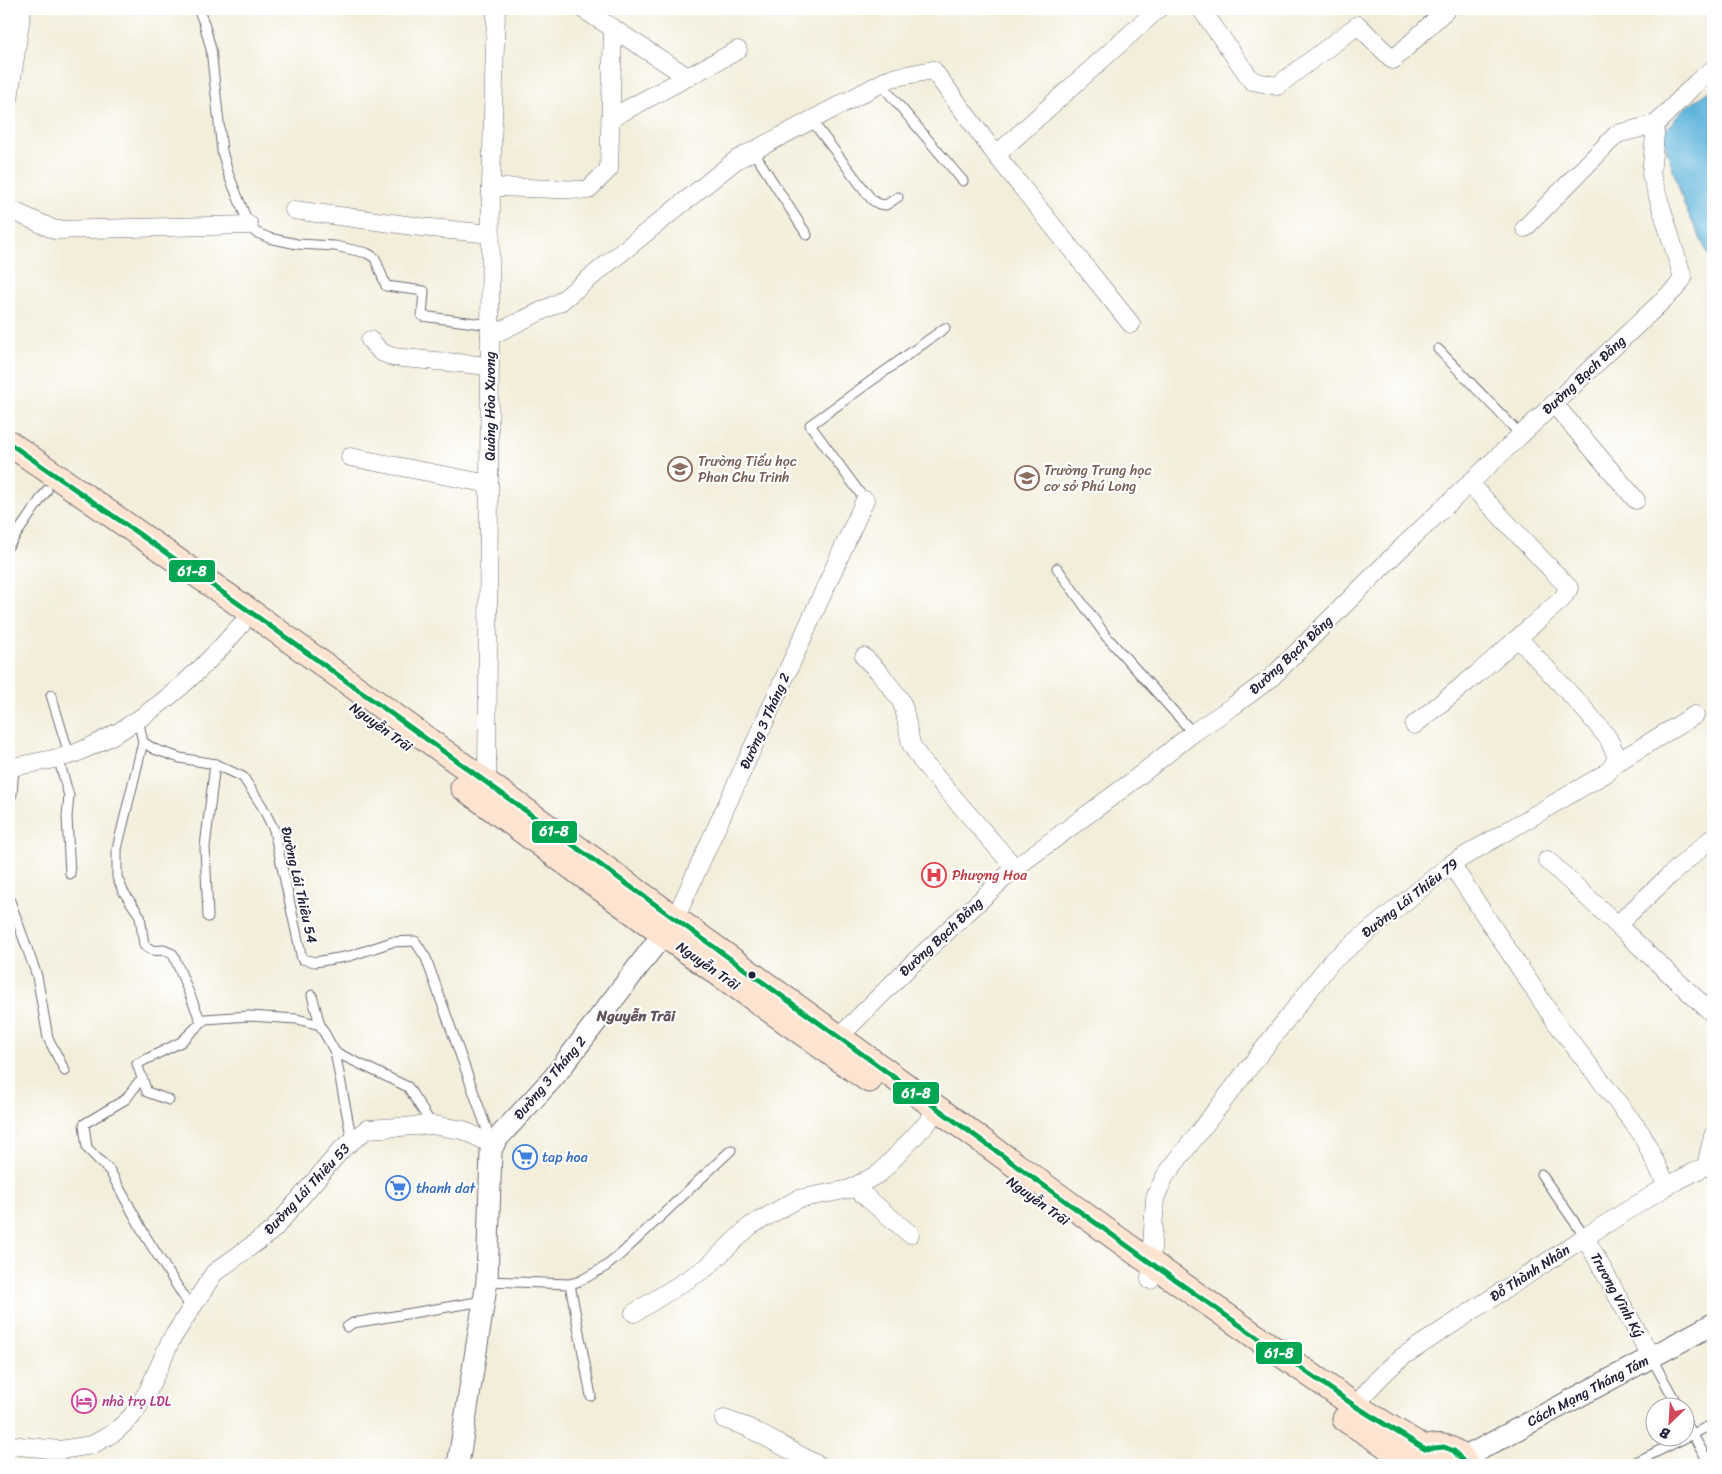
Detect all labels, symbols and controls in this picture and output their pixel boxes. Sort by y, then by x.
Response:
street label: Đường Bạch Đằng [1536,329,1632,421]
street label: Quảng Hòa Xương [478,351,503,461]
place label: Trường Tiểu học Phan Chu Trinh [698,449,797,490]
school or university icon: Trường Tiểu học Phan Chu Trinh [667,456,693,482]
place label: Trường Trung học cơ sở Phú Long [1044,458,1151,499]
school or university icon: Trường Trung học cơ sở Phú Long [1014,465,1040,491]
line badge: 61-8 [168,559,216,583]
text: 61-8 [177,559,207,584]
street label: Đường Bạch Đằng [1243,609,1339,701]
street label: Đường 3 Tháng 2 [733,669,797,773]
street label: Nguyễn Trãi [344,695,419,759]
text: 61-8 [539,819,569,844]
line badge: 61-8 [531,820,578,844]
street label: Đường Lái Thiêu 54 [273,824,325,946]
street label: Đường Lái Thiêu 79 [1356,852,1465,944]
hospital icon: Phượng Hoa [921,862,947,888]
place label: Phượng Hoa [952,863,1028,888]
street label: Đường Bạch Đằng [893,891,989,983]
street label: Nguyễn Trãi [671,935,746,998]
unlabelled marker [747,970,757,980]
district label: Nguyễn Trãi [596,1003,676,1029]
street label: Đường 3 Tháng 2 [507,1030,593,1126]
line badge: 61-8 [892,1081,940,1105]
text: 61-8 [901,1081,931,1106]
street label: Đường Lái Thiêu 53 [258,1137,357,1241]
supermarket icon: tap hoa [512,1144,538,1170]
place label: tap hoa [542,1145,588,1170]
street label: Nguyễn Trãi [1001,1169,1076,1233]
supermarket icon: thanh dat [385,1175,411,1201]
place label: thanh dat [416,1176,476,1201]
street label: Đỗ Thành Nhân [1485,1237,1576,1308]
street label: Trương Vĩnh Ký [1583,1248,1651,1343]
line badge: 61-8 [1255,1341,1303,1365]
text: 61-8 [1264,1341,1294,1366]
street label: Cách Mạng Tháng Tám [1522,1348,1654,1434]
hotel icon: nhà trọ LDL [71,1388,97,1414]
place label: nhà trọ LDL [102,1389,172,1414]
north arrow [1644,1396,1694,1446]
text: B [1655,1420,1674,1447]

